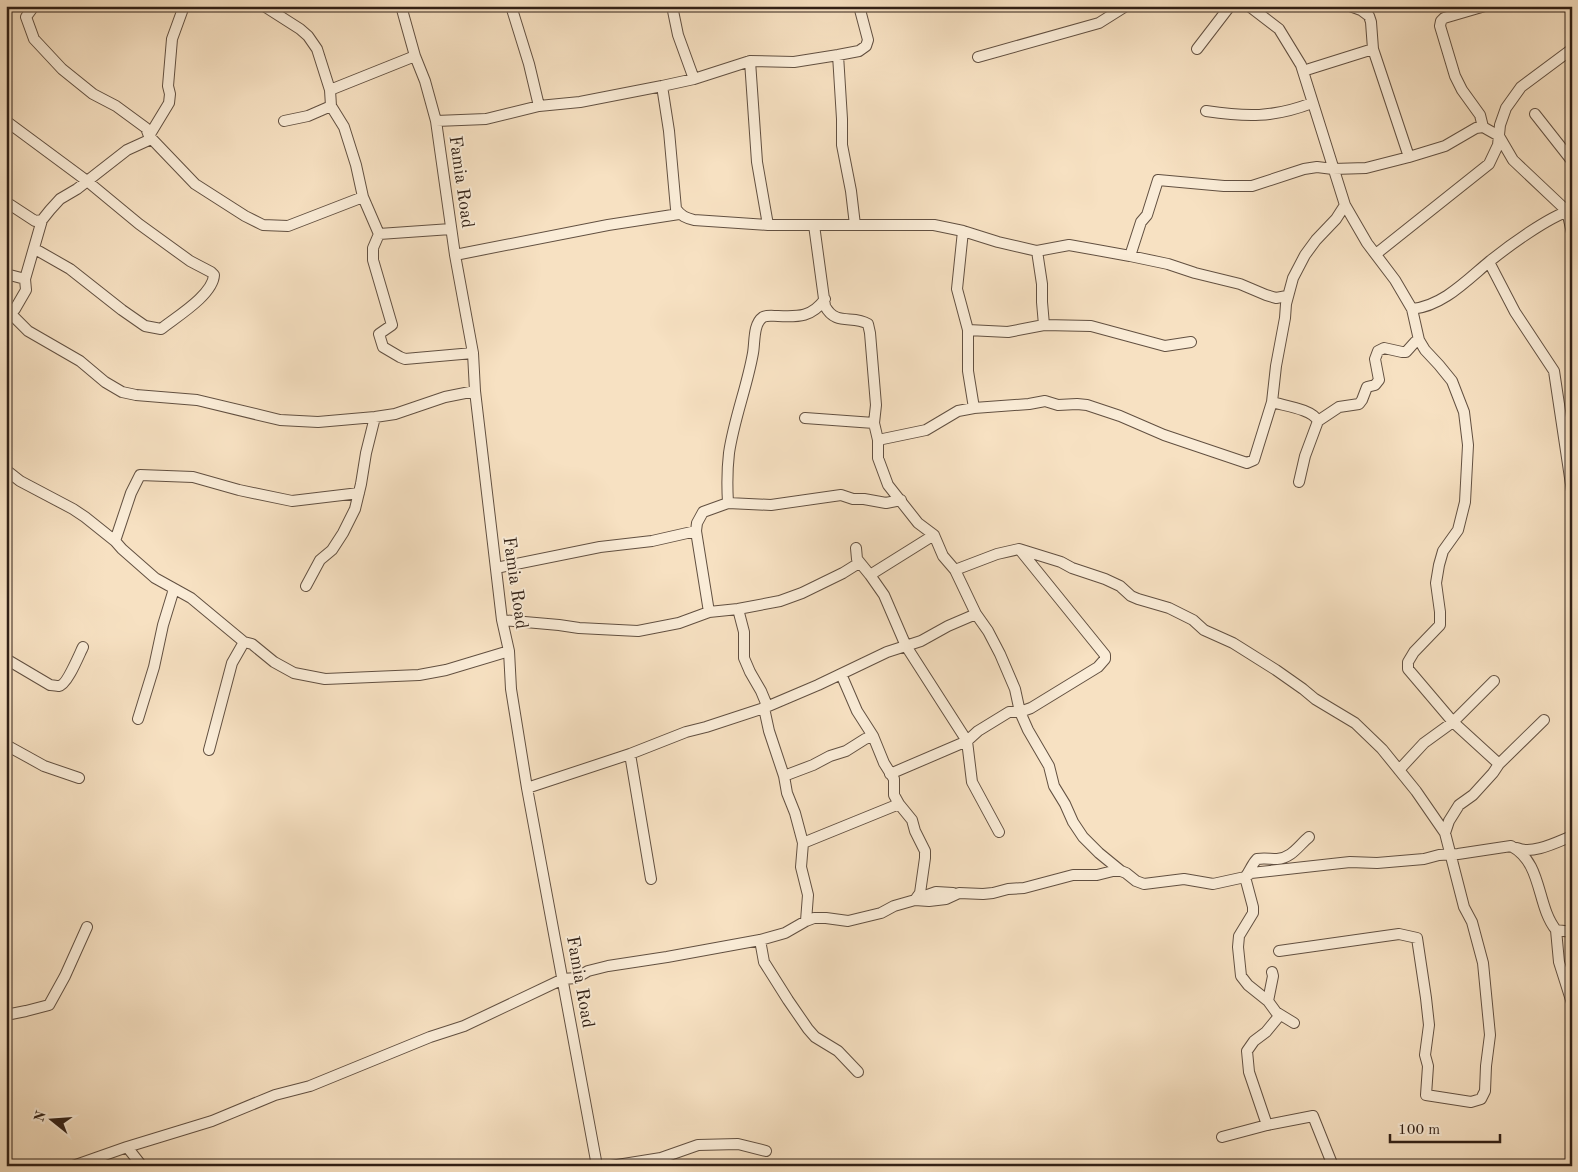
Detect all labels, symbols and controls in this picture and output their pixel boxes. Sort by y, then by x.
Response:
street label: Famia Road [446,135,476,229]
street label: Famia Road [500,536,530,630]
street label: Famia Road [563,935,597,1029]
north arrow [28,1094,78,1144]
text: N [32,1109,49,1124]
scale bar [1390,1112,1500,1144]
text: 100 m [1398,1123,1440,1138]

